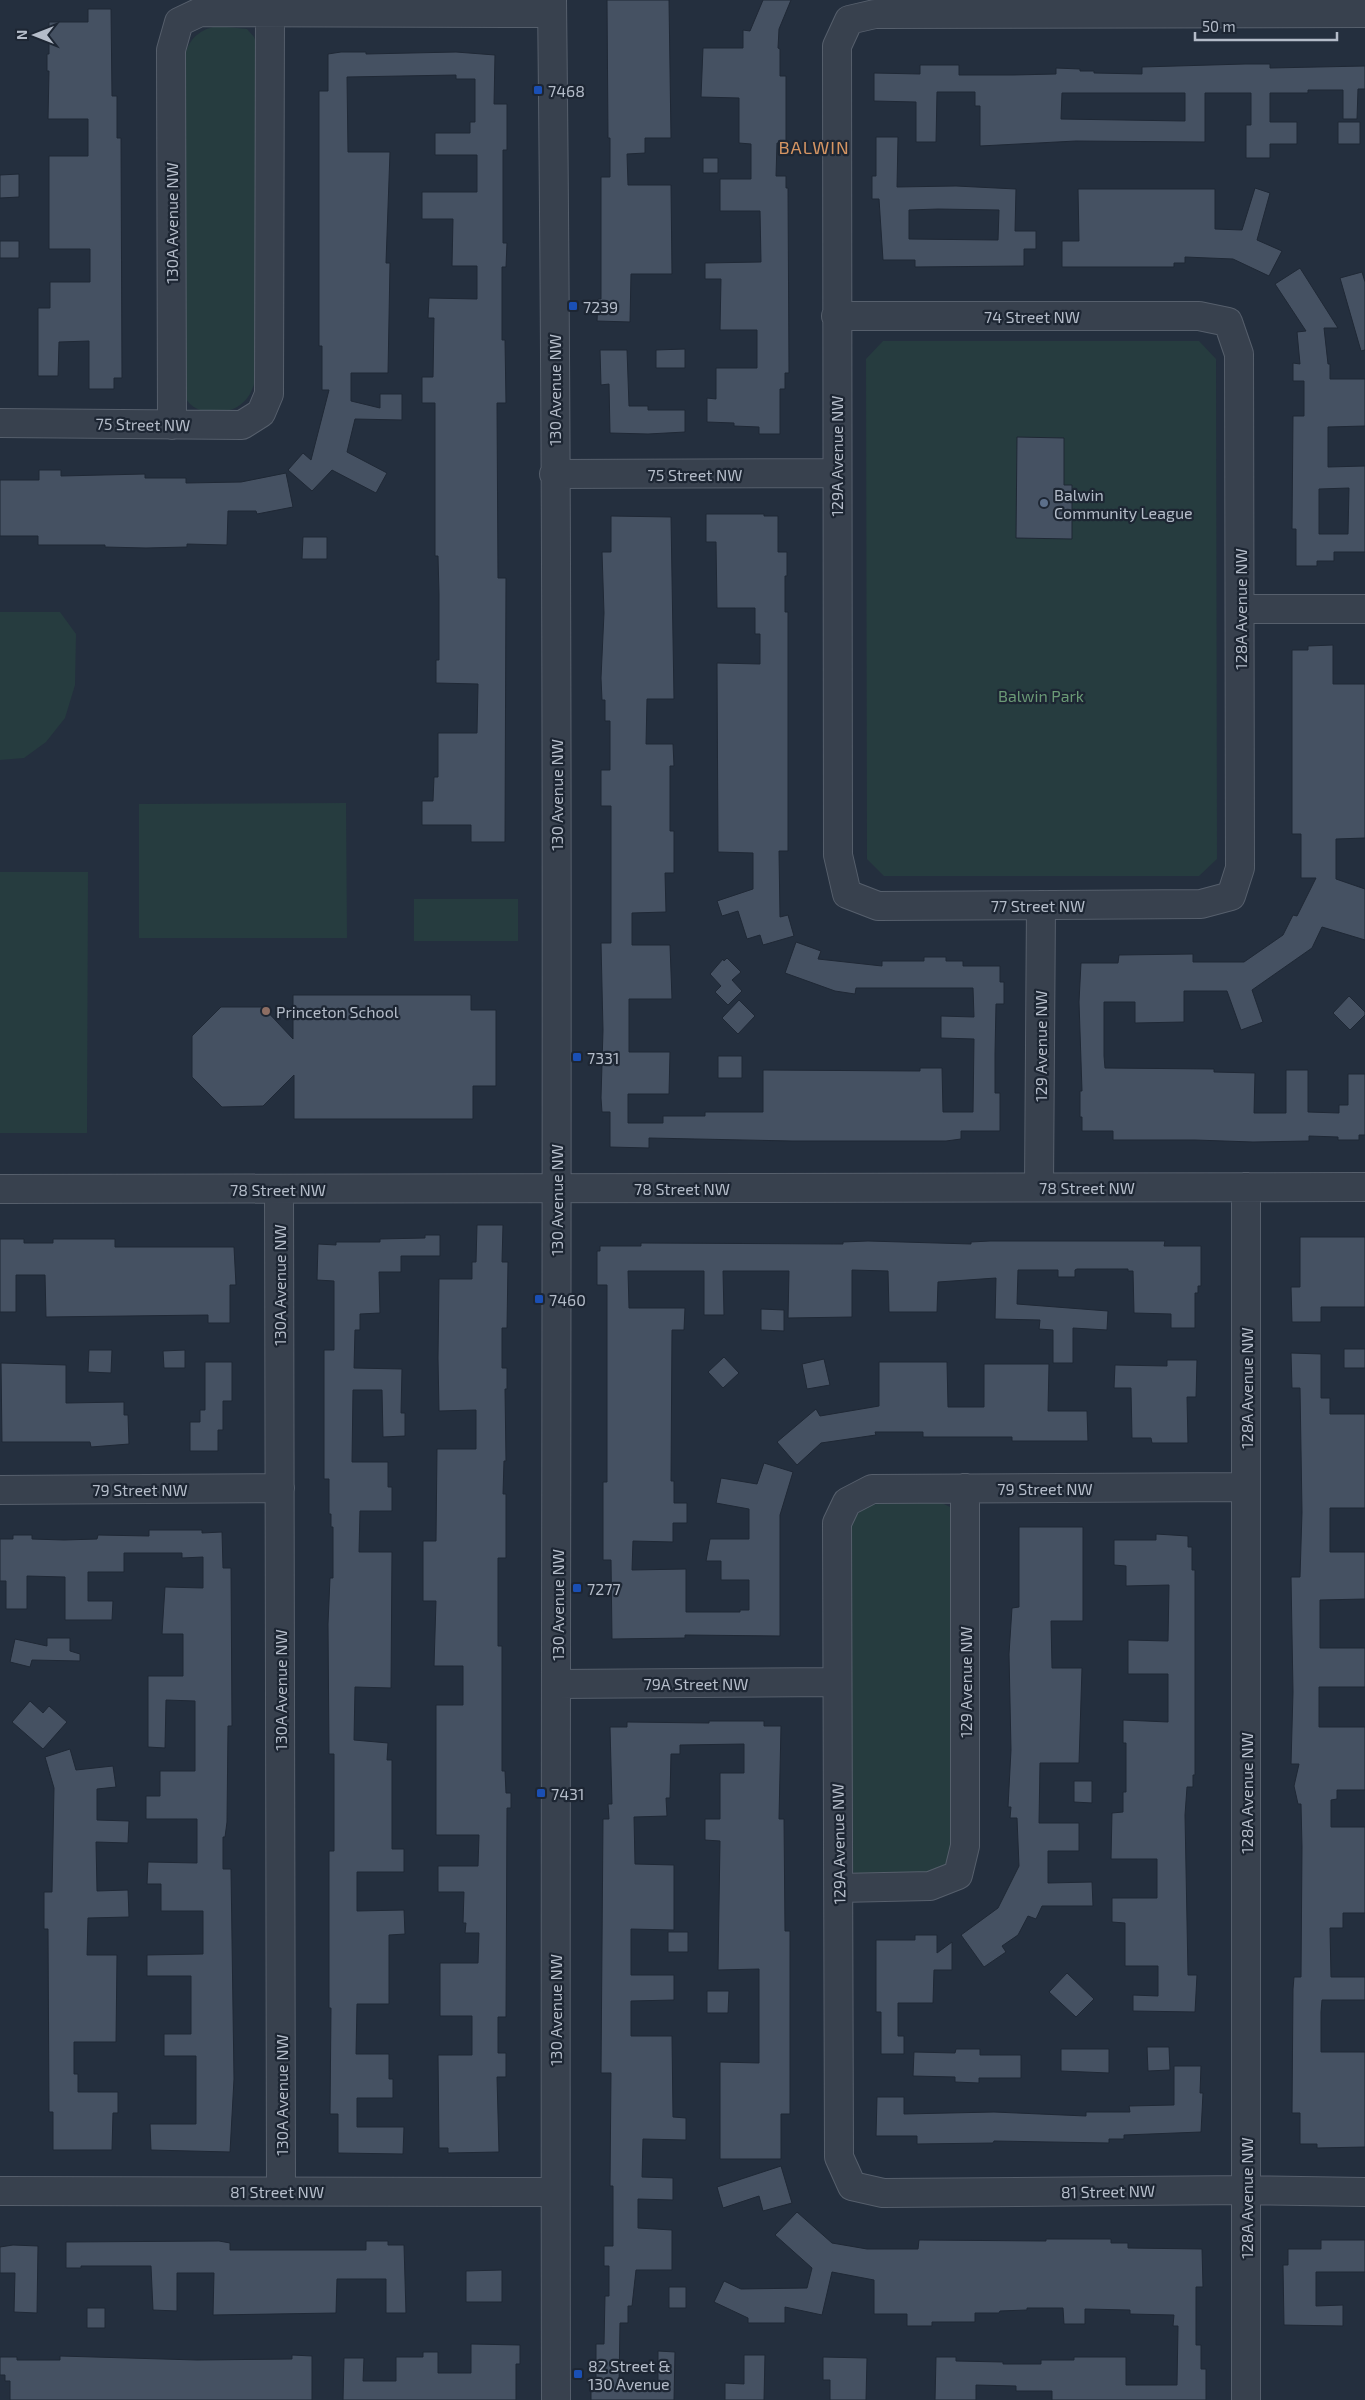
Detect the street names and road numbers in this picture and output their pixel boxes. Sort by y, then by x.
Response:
street label: 130A Avenue NW [162,162,181,284]
street label: 74 Street NW [984,307,1080,326]
street label: 130 Avenue NW [545,334,564,446]
street label: 129A Avenue NW [827,396,846,516]
street label: 75 Street NW [95,414,191,434]
street label: 75 Street NW [648,465,742,484]
street label: 128A Avenue NW [1231,548,1250,670]
street label: 130 Avenue NW [547,739,566,851]
street label: 77 Street NW [991,896,1085,915]
street label: 129 Avenue NW [1031,990,1050,1102]
street label: 130 Avenue NW [547,1144,566,1256]
street label: 78 Street NW [1039,1178,1135,1197]
street label: 78 Street NW [634,1179,730,1198]
street label: 78 Street NW [230,1180,326,1199]
street label: 130A Avenue NW [270,1224,289,1346]
street label: 128A Avenue NW [1237,1327,1256,1449]
street label: 79 Street NW [997,1479,1093,1498]
street label: 79 Street NW [92,1480,188,1499]
street label: 130 Avenue NW [548,1549,567,1661]
street label: 129 Avenue NW [956,1626,975,1738]
street label: 130A Avenue NW [271,1629,290,1751]
street label: 79A Street NW [644,1674,748,1693]
street label: 128A Avenue NW [1237,1732,1256,1854]
street label: 129A Avenue NW [827,1783,849,1905]
street label: 130 Avenue NW [546,1954,565,2066]
street label: 130A Avenue NW [272,2034,291,2156]
street label: 128A Avenue NW [1237,2137,1256,2259]
street label: 81 Street NW [1061,2181,1155,2201]
street label: 81 Street NW [230,2182,324,2201]

